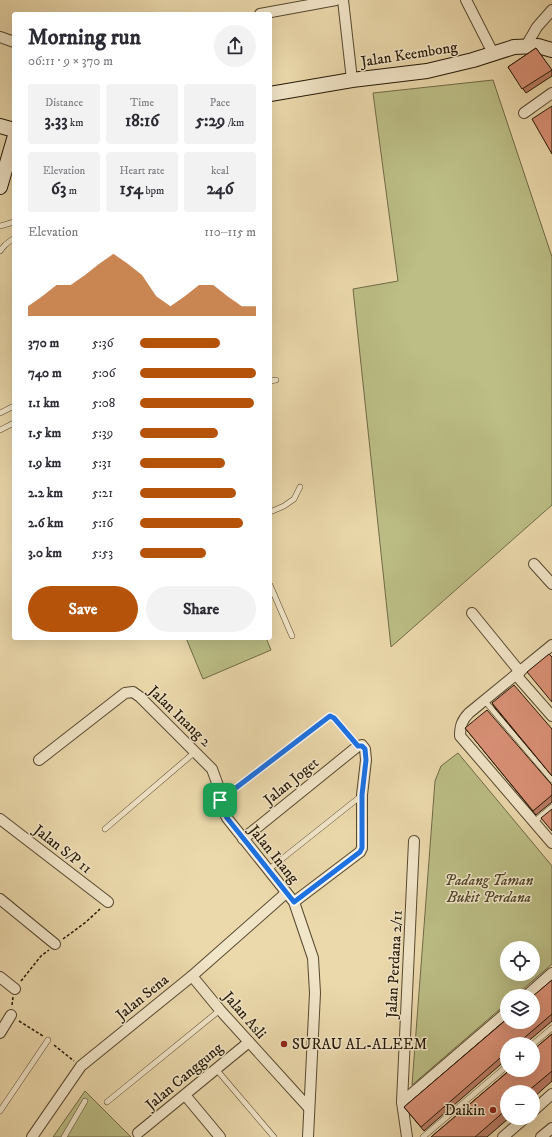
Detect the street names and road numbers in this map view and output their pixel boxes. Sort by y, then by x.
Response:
street label: Jalan Keembong [357,37,459,72]
street label: Jalan Inang 2 [143,680,216,751]
street label: Jalan Joget [258,753,323,811]
street label: Jalan S/P 11 [28,819,96,878]
street label: Jalan Inang [243,820,303,888]
street label: Jalan Perdana 2/11 [382,910,407,1020]
street label: Jalan Sena [111,970,173,1026]
street label: Jalan Asli [217,986,271,1043]
street label: Jalan Canggung [140,1038,227,1116]

